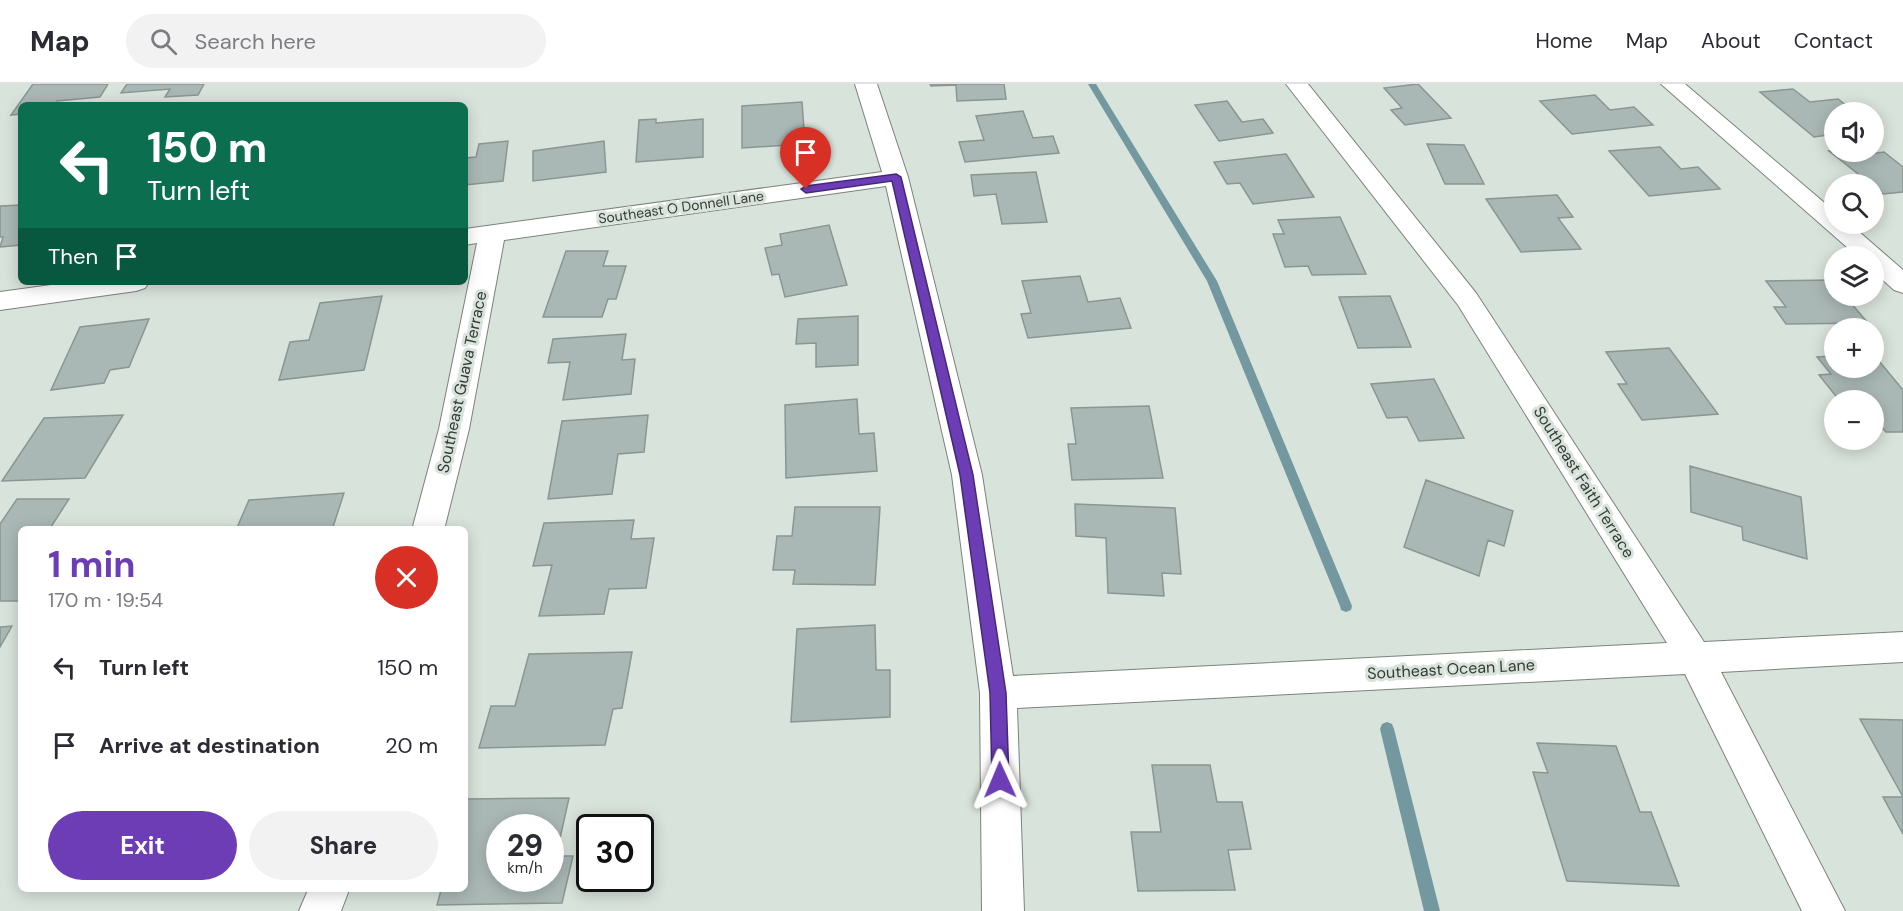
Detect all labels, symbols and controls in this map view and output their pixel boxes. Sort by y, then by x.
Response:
search box [126,14,546,68]
text: Map [30,23,90,60]
icon: search [147,25,180,58]
text: Search here [195,27,316,56]
text: Home [1535,27,1593,55]
text: Map [1626,27,1668,55]
text: About [1701,27,1761,55]
text: Contact [1794,27,1873,55]
map controls [1824,102,1884,450]
button: sound [1824,102,1884,162]
text: 150 m [147,120,267,175]
icon: left [48,126,126,204]
pin [780,127,831,189]
icon: arrive [789,136,822,169]
text: Turn left [147,173,250,208]
button: search [1824,174,1884,234]
street label: Southeast O Donnell Lane [597,186,765,228]
icon: arrive [110,240,143,273]
text: Then [48,242,98,271]
button: layers [1824,246,1884,306]
street label: Southeast Guava Terrace [432,289,492,475]
button: + [1824,318,1884,378]
button: − [1824,390,1884,450]
street label: Southeast Faith Terrace [1529,402,1639,562]
text: 1 min [48,541,136,588]
button: close [375,546,438,609]
text: 170 m · 19:54 [48,587,163,613]
icon: left [48,651,81,684]
text: Turn left [99,653,189,682]
text: 150 m [377,653,438,682]
street label: Southeast Ocean Lane [1367,654,1535,684]
icon: arrive [48,729,81,762]
text: Arrive at destination [99,731,320,760]
text: 20 m [385,731,438,760]
position arrow [968,748,1032,812]
button: Exit [48,811,237,880]
button: Share [249,811,438,880]
speed limit sign: 30 [576,814,654,892]
text: 29 [507,826,543,865]
text: km/h [507,858,543,878]

